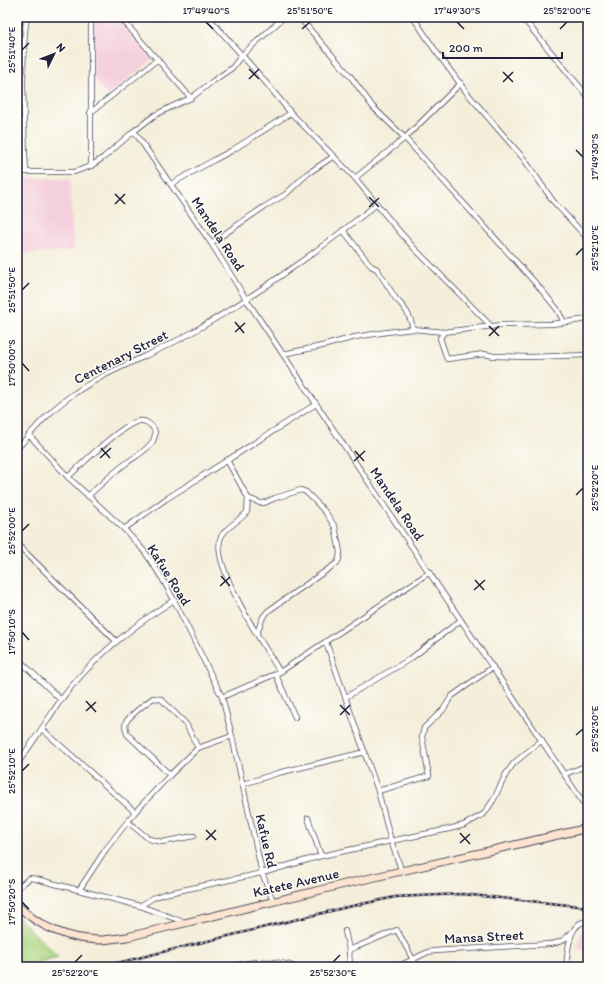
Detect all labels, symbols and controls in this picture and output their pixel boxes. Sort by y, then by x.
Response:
text: 17°49'40"S [182,4,230,17]
text: 25°51'50"E [287,4,333,17]
text: 17°49'30"S [434,4,481,17]
text: 25°52'00"E [543,4,591,17]
text: 25°51'40"E [5,26,18,73]
north arrow [34,34,74,74]
scale bar [443,34,562,60]
text: N [54,40,68,55]
text: 200 m [449,41,483,55]
text: 17°49'30"S [588,133,601,180]
street label: Mandela Road [188,194,248,274]
text: 25°52'10"E [588,225,601,271]
text: 25°51'50"E [5,267,18,313]
street label: Centenary Street [71,326,171,388]
text: 17°50'00"S [5,339,18,387]
street label: Mandela Road [366,464,428,544]
text: 25°52'20"E [588,464,601,511]
text: 25°52'00"E [5,507,18,555]
street label: Kafue Road [143,541,195,609]
text: 17°50'10"S [5,609,18,655]
text: 25°52'30"E [588,705,601,752]
text: 25°52'10"E [5,748,18,794]
street label: Kafue Rd [252,812,281,870]
street label: Katete Avenue [251,865,341,901]
text: 17°50'20"S [5,878,18,925]
street label: Mansa Street [444,926,524,948]
text: 25°52'20"E [52,966,99,979]
text: 25°52'30"E [310,966,357,979]

